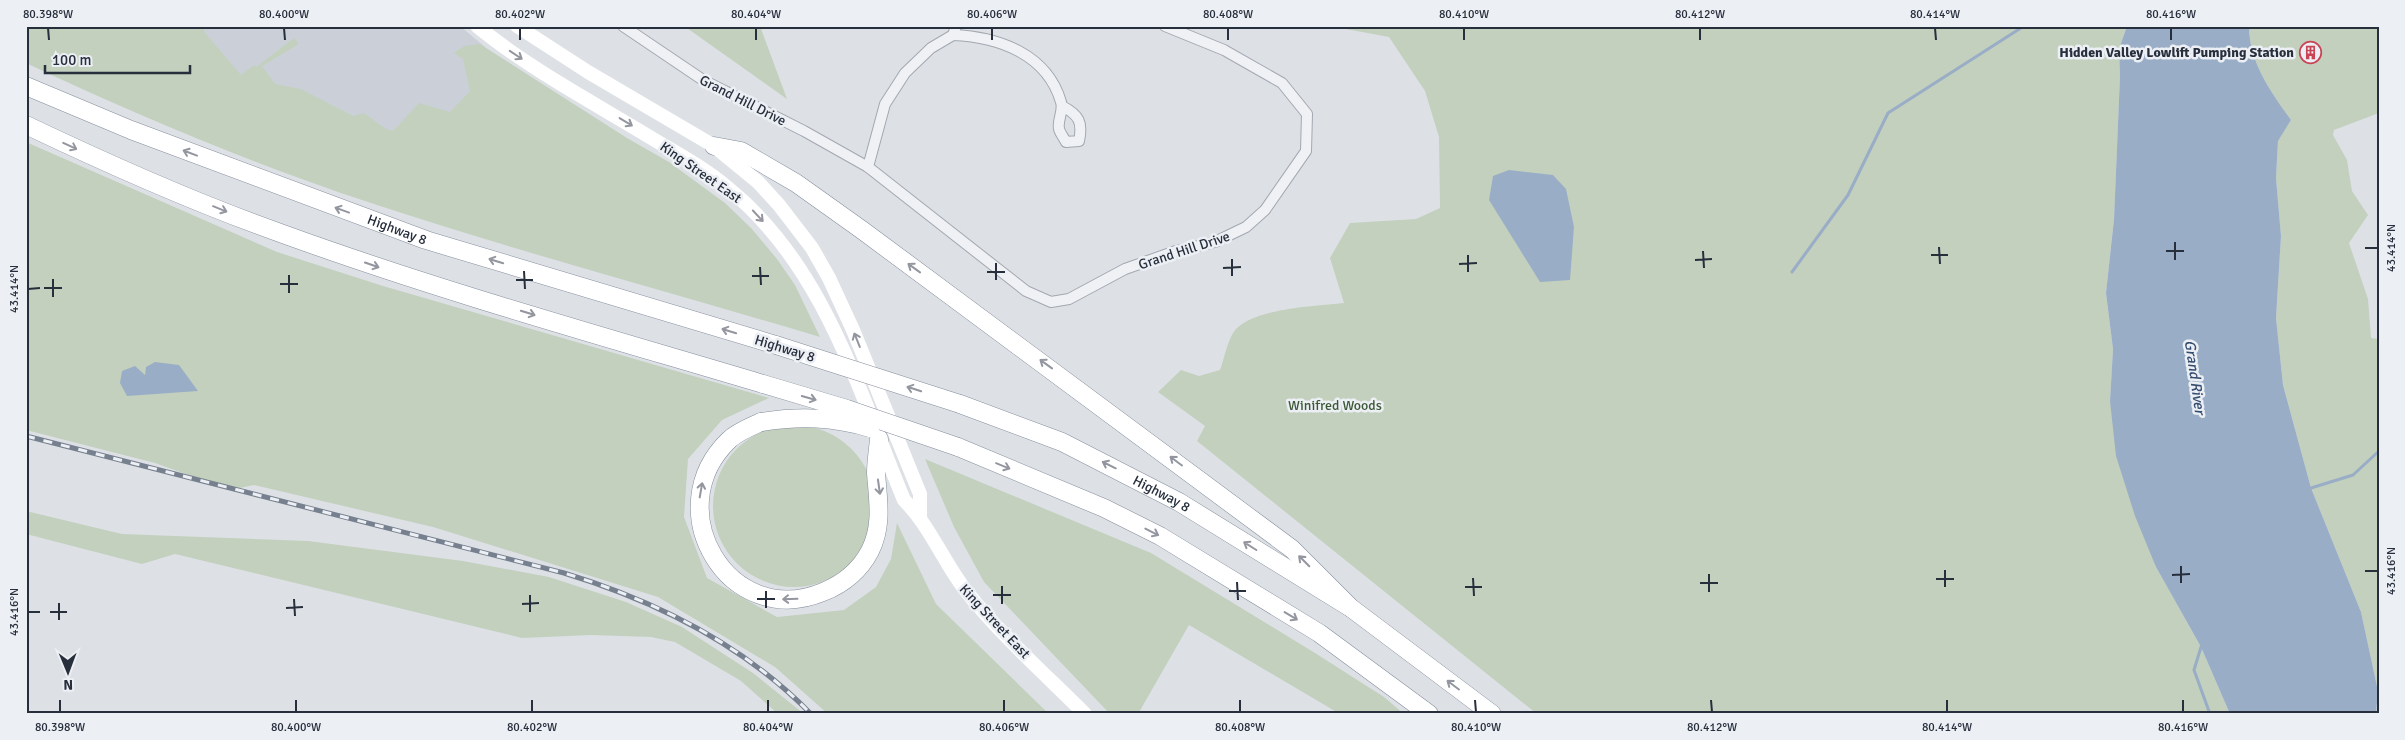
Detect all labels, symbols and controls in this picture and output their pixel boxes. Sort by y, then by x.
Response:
text: 80.398°W [23,7,73,22]
text: 80.400°W [259,7,309,22]
text: 80.402°W [495,7,545,22]
text: 80.404°W [731,7,781,22]
text: 80.406°W [967,7,1017,22]
text: 80.408°W [1203,7,1253,22]
text: 80.410°W [1439,7,1489,22]
text: 80.412°W [1675,7,1725,22]
text: 80.414°W [1910,7,1960,22]
text: 80.416°W [2146,7,2196,22]
building icon: Hidden Valley Lowlift Pumping Station [2298,40,2322,64]
scale bar [45,42,190,74]
place label: Hidden Valley Lowlift Pumping Station [2059,44,2294,61]
one-way arrow [509,50,523,60]
text: 100 m [52,51,92,69]
street label: Grand Hill Drive [697,71,789,130]
one-way arrow [618,118,632,128]
street label: King Street East [657,138,745,207]
one-way arrow [62,141,77,151]
one-way arrow [183,148,198,157]
one-way arrow [212,205,227,215]
one-way arrow [335,205,350,214]
one-way arrow [752,209,764,222]
street label: Highway 8 [365,211,429,249]
text: 43.414°N [2384,224,2399,272]
street label: Grand Hill Drive [1136,228,1232,273]
one-way arrow [489,255,505,265]
one-way arrow [364,261,380,270]
one-way arrow [908,263,921,274]
text: 43.414°N [7,265,22,313]
one-way arrow [519,309,535,319]
one-way arrow [722,325,738,335]
street label: Highway 8 [753,331,817,366]
one-way arrow [852,333,861,348]
water label: Grand River [2181,339,2209,418]
one-way arrow [1039,359,1053,370]
one-way arrow [906,384,922,393]
one-way arrow [801,393,817,403]
park label: Winifred Woods [1288,397,1382,414]
one-way arrow [1169,456,1183,466]
one-way arrow [1102,460,1117,469]
one-way arrow [995,462,1011,471]
street label: Highway 8 [1130,472,1193,516]
one-way arrow [874,479,884,495]
one-way arrow [697,483,706,499]
one-way arrow [1144,527,1159,537]
one-way arrow [1243,540,1257,550]
text: 43.416°N [2384,547,2399,595]
one-way arrow [1298,555,1310,567]
street label: King Street East [956,581,1034,662]
text: 43.416°N [7,588,22,636]
one-way arrow [783,594,799,603]
one-way arrow [1283,611,1297,621]
north arrow [42,648,92,698]
text: N [63,676,73,693]
one-way arrow [1447,679,1460,690]
text: 80.398°W [35,720,85,735]
text: 80.400°W [271,720,321,735]
text: 80.402°W [507,720,557,735]
text: 80.404°W [743,720,793,735]
text: 80.406°W [979,720,1029,735]
text: 80.408°W [1215,720,1265,735]
text: 80.410°W [1451,720,1501,735]
text: 80.412°W [1687,720,1737,735]
text: 80.414°W [1922,720,1972,735]
text: 80.416°W [2158,720,2208,735]

